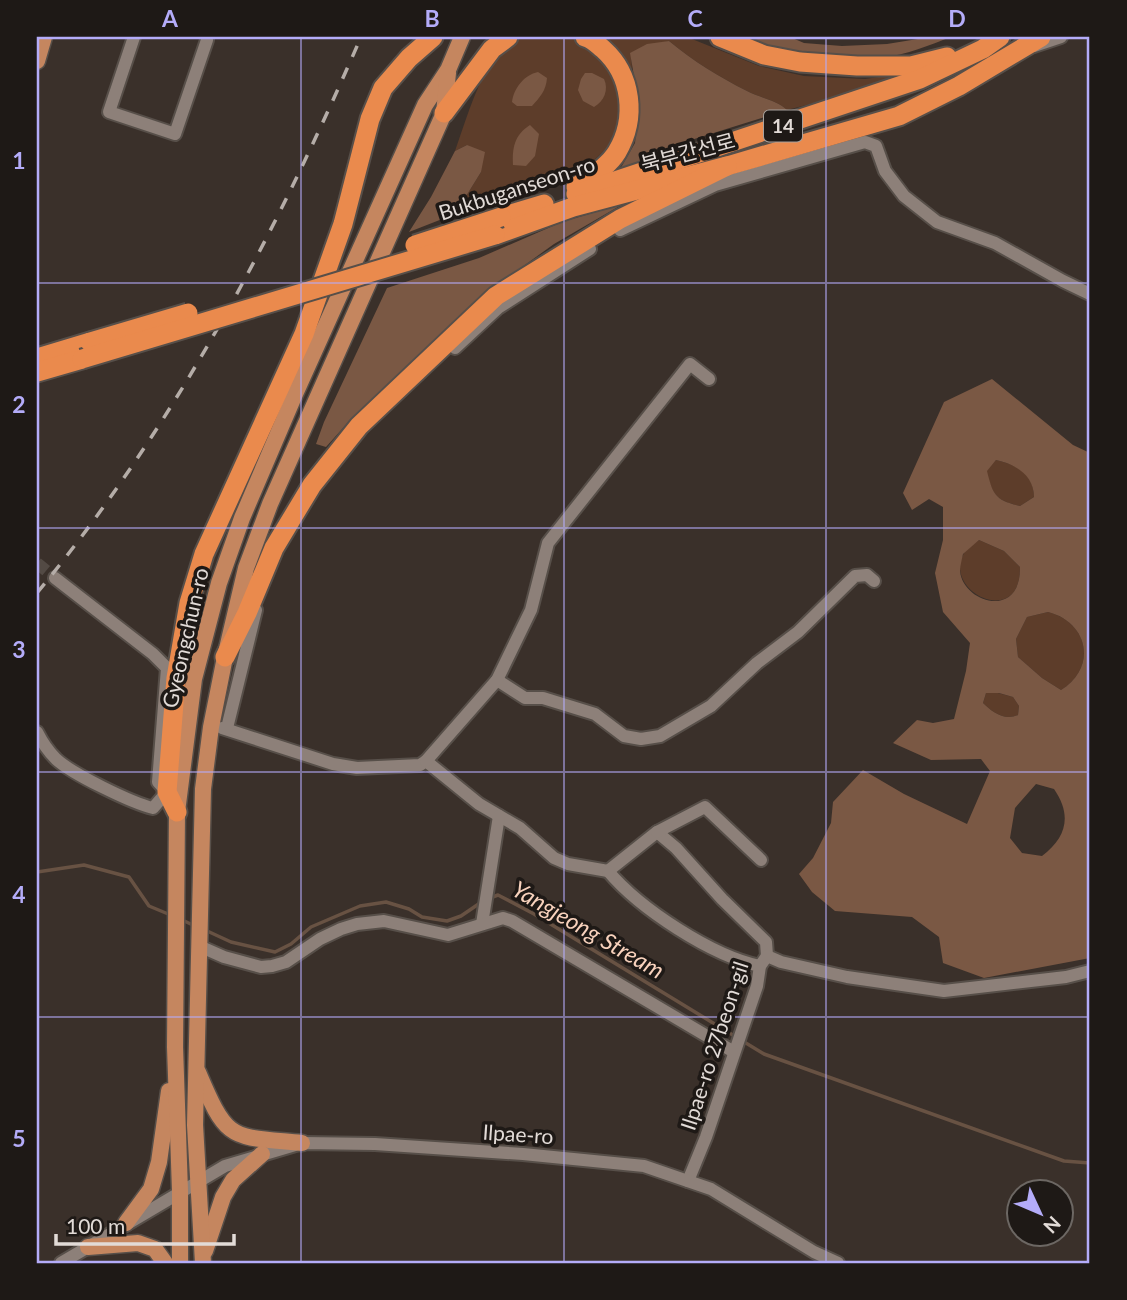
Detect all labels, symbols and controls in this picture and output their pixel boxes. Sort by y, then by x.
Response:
text: A [161,4,179,32]
text: B [424,4,440,32]
text: C [687,4,703,32]
text: D [948,4,966,32]
road number: 14 [764,110,802,142]
street label: 북부간선로 [638,127,738,176]
text: 1 [12,146,26,174]
street label: Bukbuganseon-ro [435,150,598,225]
text: 2 [12,390,26,418]
street label: Gyeongchun-ro [156,565,213,710]
text: 3 [12,635,26,663]
water label: Yangjeong Stream [508,874,669,984]
text: 4 [12,880,26,908]
street label: Ilpae-ro 27beon-gil [675,958,753,1133]
street label: Ilpae-ro [482,1119,554,1148]
text: 5 [12,1124,26,1152]
north arrow [1004,1178,1074,1248]
scale bar [56,1202,234,1246]
text: N [1039,1212,1066,1238]
text: 100 m [66,1213,125,1238]

